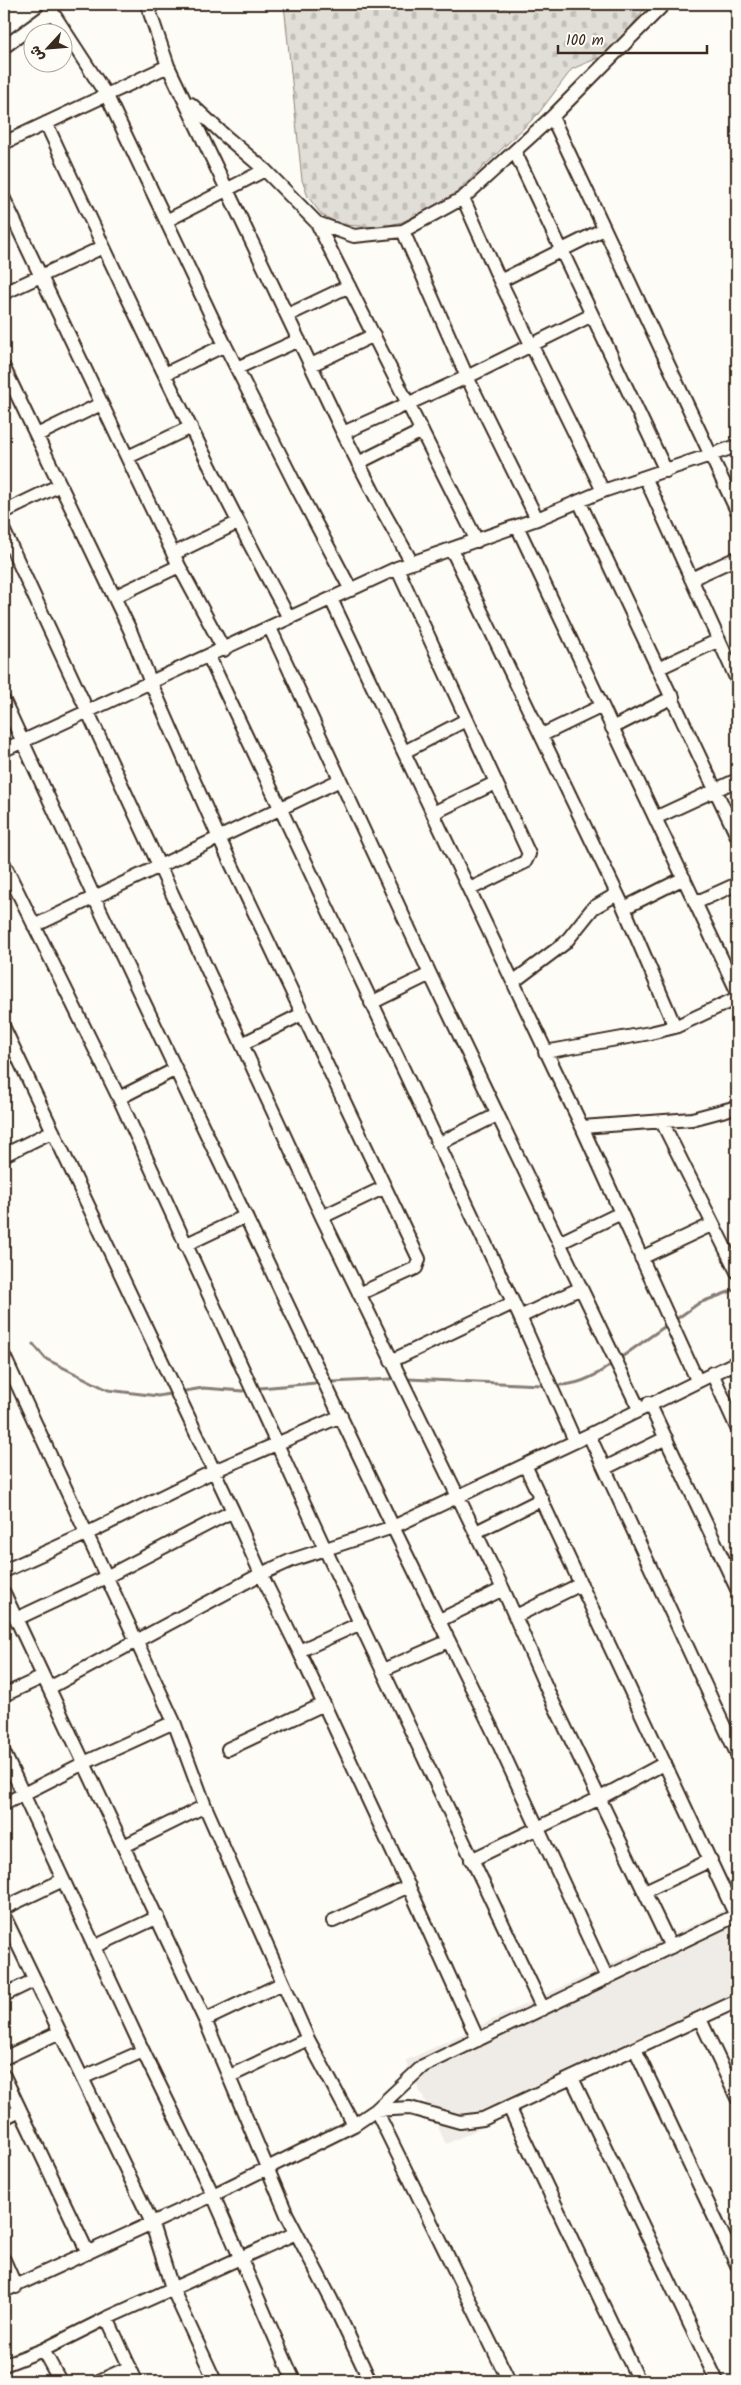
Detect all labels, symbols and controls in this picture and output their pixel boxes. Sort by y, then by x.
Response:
north arrow [22,22,72,72]
scale bar [558,22,707,54]
text: 100 m [566,29,604,53]
text: ش [24,42,50,65]

